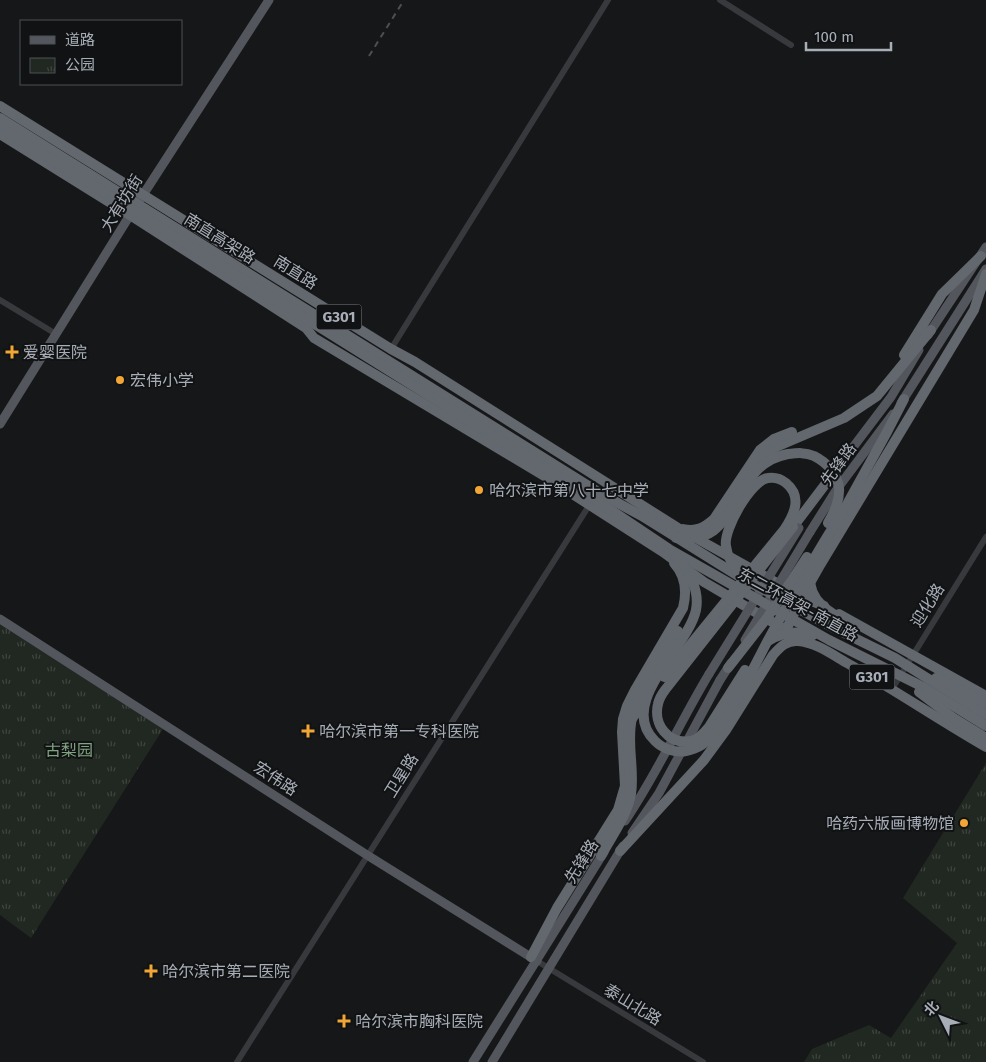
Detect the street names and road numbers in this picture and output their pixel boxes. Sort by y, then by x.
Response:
street label: 大有坊街 [96,171,146,235]
street label: 南直高架路 [181,209,259,268]
street label: 南直路 [270,252,321,293]
road number: G301 [316,304,362,330]
street label: 先锋路 [817,439,860,489]
street label: 东二环高架-南直路 [734,564,861,645]
street label: 迎化路 [907,580,948,631]
road number: G301 [850,664,894,690]
street label: 卫星路 [381,750,422,801]
street label: 宏伟路 [250,757,301,799]
street label: 先锋路 [561,836,602,887]
street label: 泰山北路 [600,980,665,1029]

